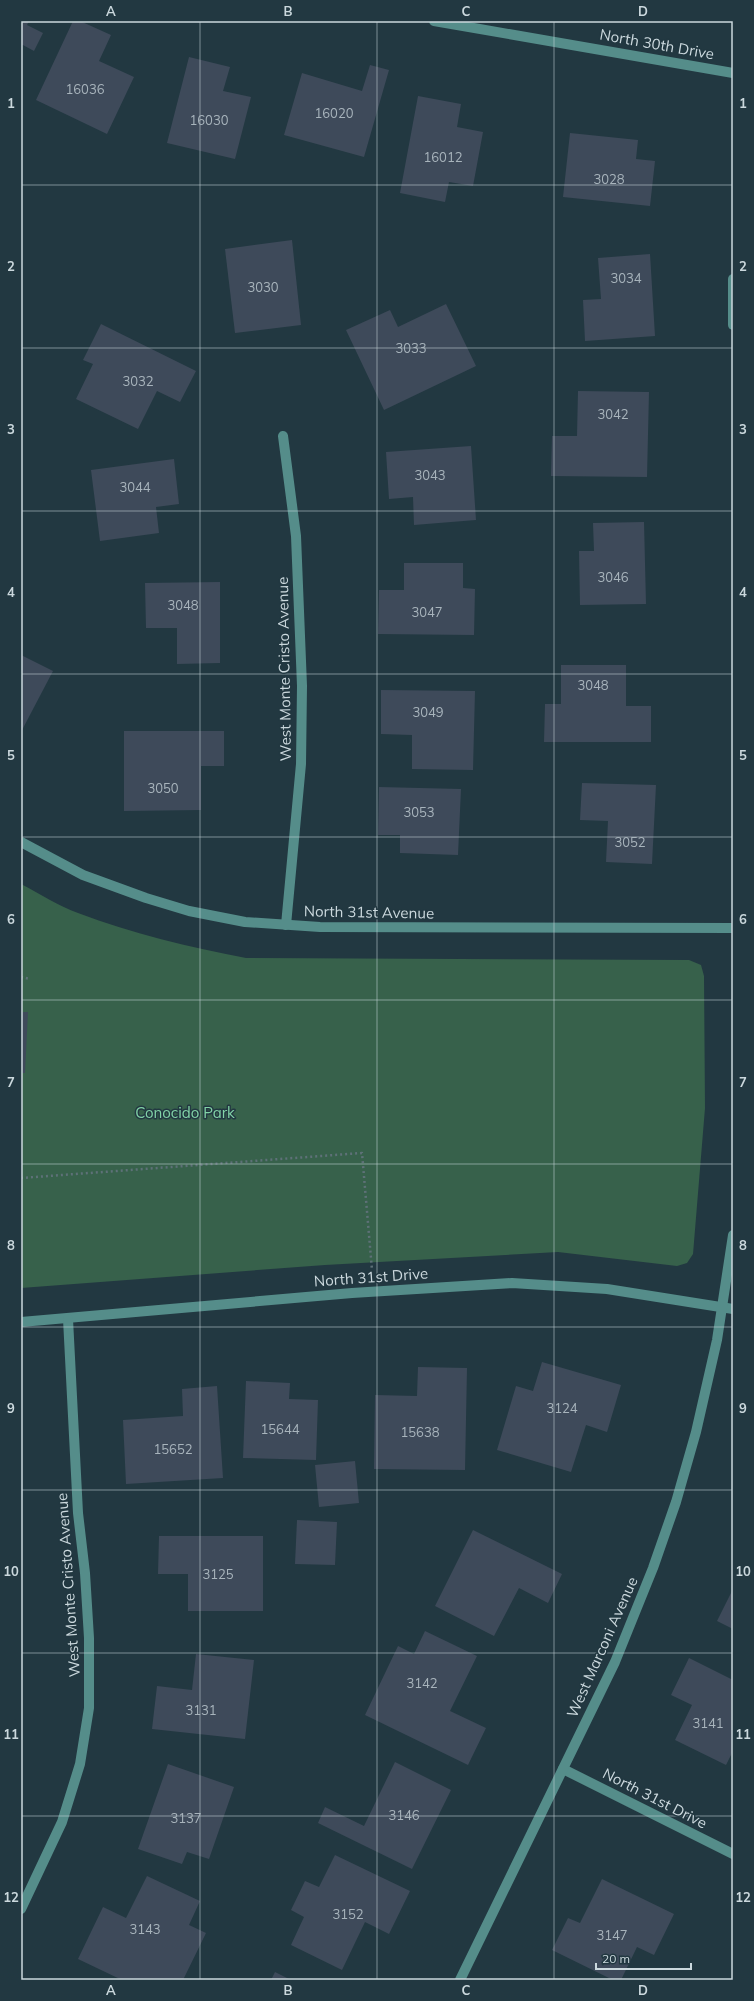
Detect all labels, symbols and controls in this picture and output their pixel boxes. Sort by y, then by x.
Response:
text: A [106,3,116,19]
text: B [284,3,293,19]
text: C [462,3,471,19]
text: D [638,3,648,19]
street label: North 30th Drive [598,25,716,63]
house number: 16036 [65,81,105,97]
text: 1 [7,95,15,111]
text: 1 [739,95,747,111]
house number: 16020 [314,105,354,121]
house number: 16030 [189,112,229,128]
house number: 16012 [423,149,463,165]
house number: 3028 [593,171,625,187]
text: 2 [7,258,15,274]
text: 2 [739,258,747,274]
house number: 3034 [610,270,642,286]
house number: 3030 [247,279,279,295]
house number: 3033 [395,340,427,356]
house number: 3032 [122,373,154,389]
house number: 3042 [597,406,629,422]
text: 3 [7,421,15,437]
text: 3 [739,421,747,437]
house number: 3043 [414,467,446,483]
house number: 3044 [119,479,151,495]
house number: 3046 [597,569,629,585]
street label: West Monte Cristo Avenue [273,577,295,761]
text: 4 [7,584,15,600]
text: 4 [739,584,747,600]
house number: 3048 [167,597,199,613]
house number: 3047 [411,604,443,620]
house number: 3048 [577,677,609,693]
house number: 3049 [412,704,444,720]
text: 5 [7,747,15,763]
text: 5 [739,747,747,763]
house number: 3050 [147,780,179,796]
house number: 3053 [403,804,435,820]
house number: 3052 [614,834,646,850]
street label: North 31st Avenue [304,901,434,923]
text: 6 [7,911,15,927]
text: 6 [739,911,747,927]
text: 7 [7,1074,15,1090]
text: 7 [739,1074,747,1090]
park label: Conocido Park [135,1103,235,1122]
text: 8 [7,1237,15,1253]
text: 8 [739,1237,747,1253]
street label: North 31st Drive [313,1264,429,1290]
text: 9 [7,1400,15,1416]
house number: 3124 [546,1400,578,1416]
text: 9 [739,1400,747,1416]
house number: 15644 [260,1421,300,1437]
house number: 15638 [400,1424,440,1440]
house number: 15652 [153,1441,193,1457]
street label: West Monte Cristo Avenue [52,1492,84,1678]
text: 10 [3,1563,19,1579]
text: 10 [735,1563,751,1579]
house number: 3125 [202,1566,234,1582]
street label: West Marconi Avenue [562,1574,642,1720]
house number: 3142 [406,1675,438,1691]
house number: 3131 [185,1702,217,1718]
house number: 3141 [692,1715,724,1731]
text: 11 [3,1726,19,1742]
text: 11 [735,1726,751,1742]
street label: North 31st Drive [600,1764,710,1832]
house number: 3146 [388,1807,420,1823]
house number: 3137 [170,1810,202,1826]
text: 12 [3,1889,19,1905]
text: 12 [735,1889,751,1905]
house number: 3152 [332,1906,364,1922]
house number: 3143 [129,1921,161,1937]
house number: 3147 [596,1927,628,1943]
scale bar [596,1945,691,1971]
text: 20 m [602,1951,630,1966]
text: A [106,1982,116,1998]
text: B [284,1982,293,1998]
text: C [462,1982,471,1998]
text: D [638,1982,648,1998]

